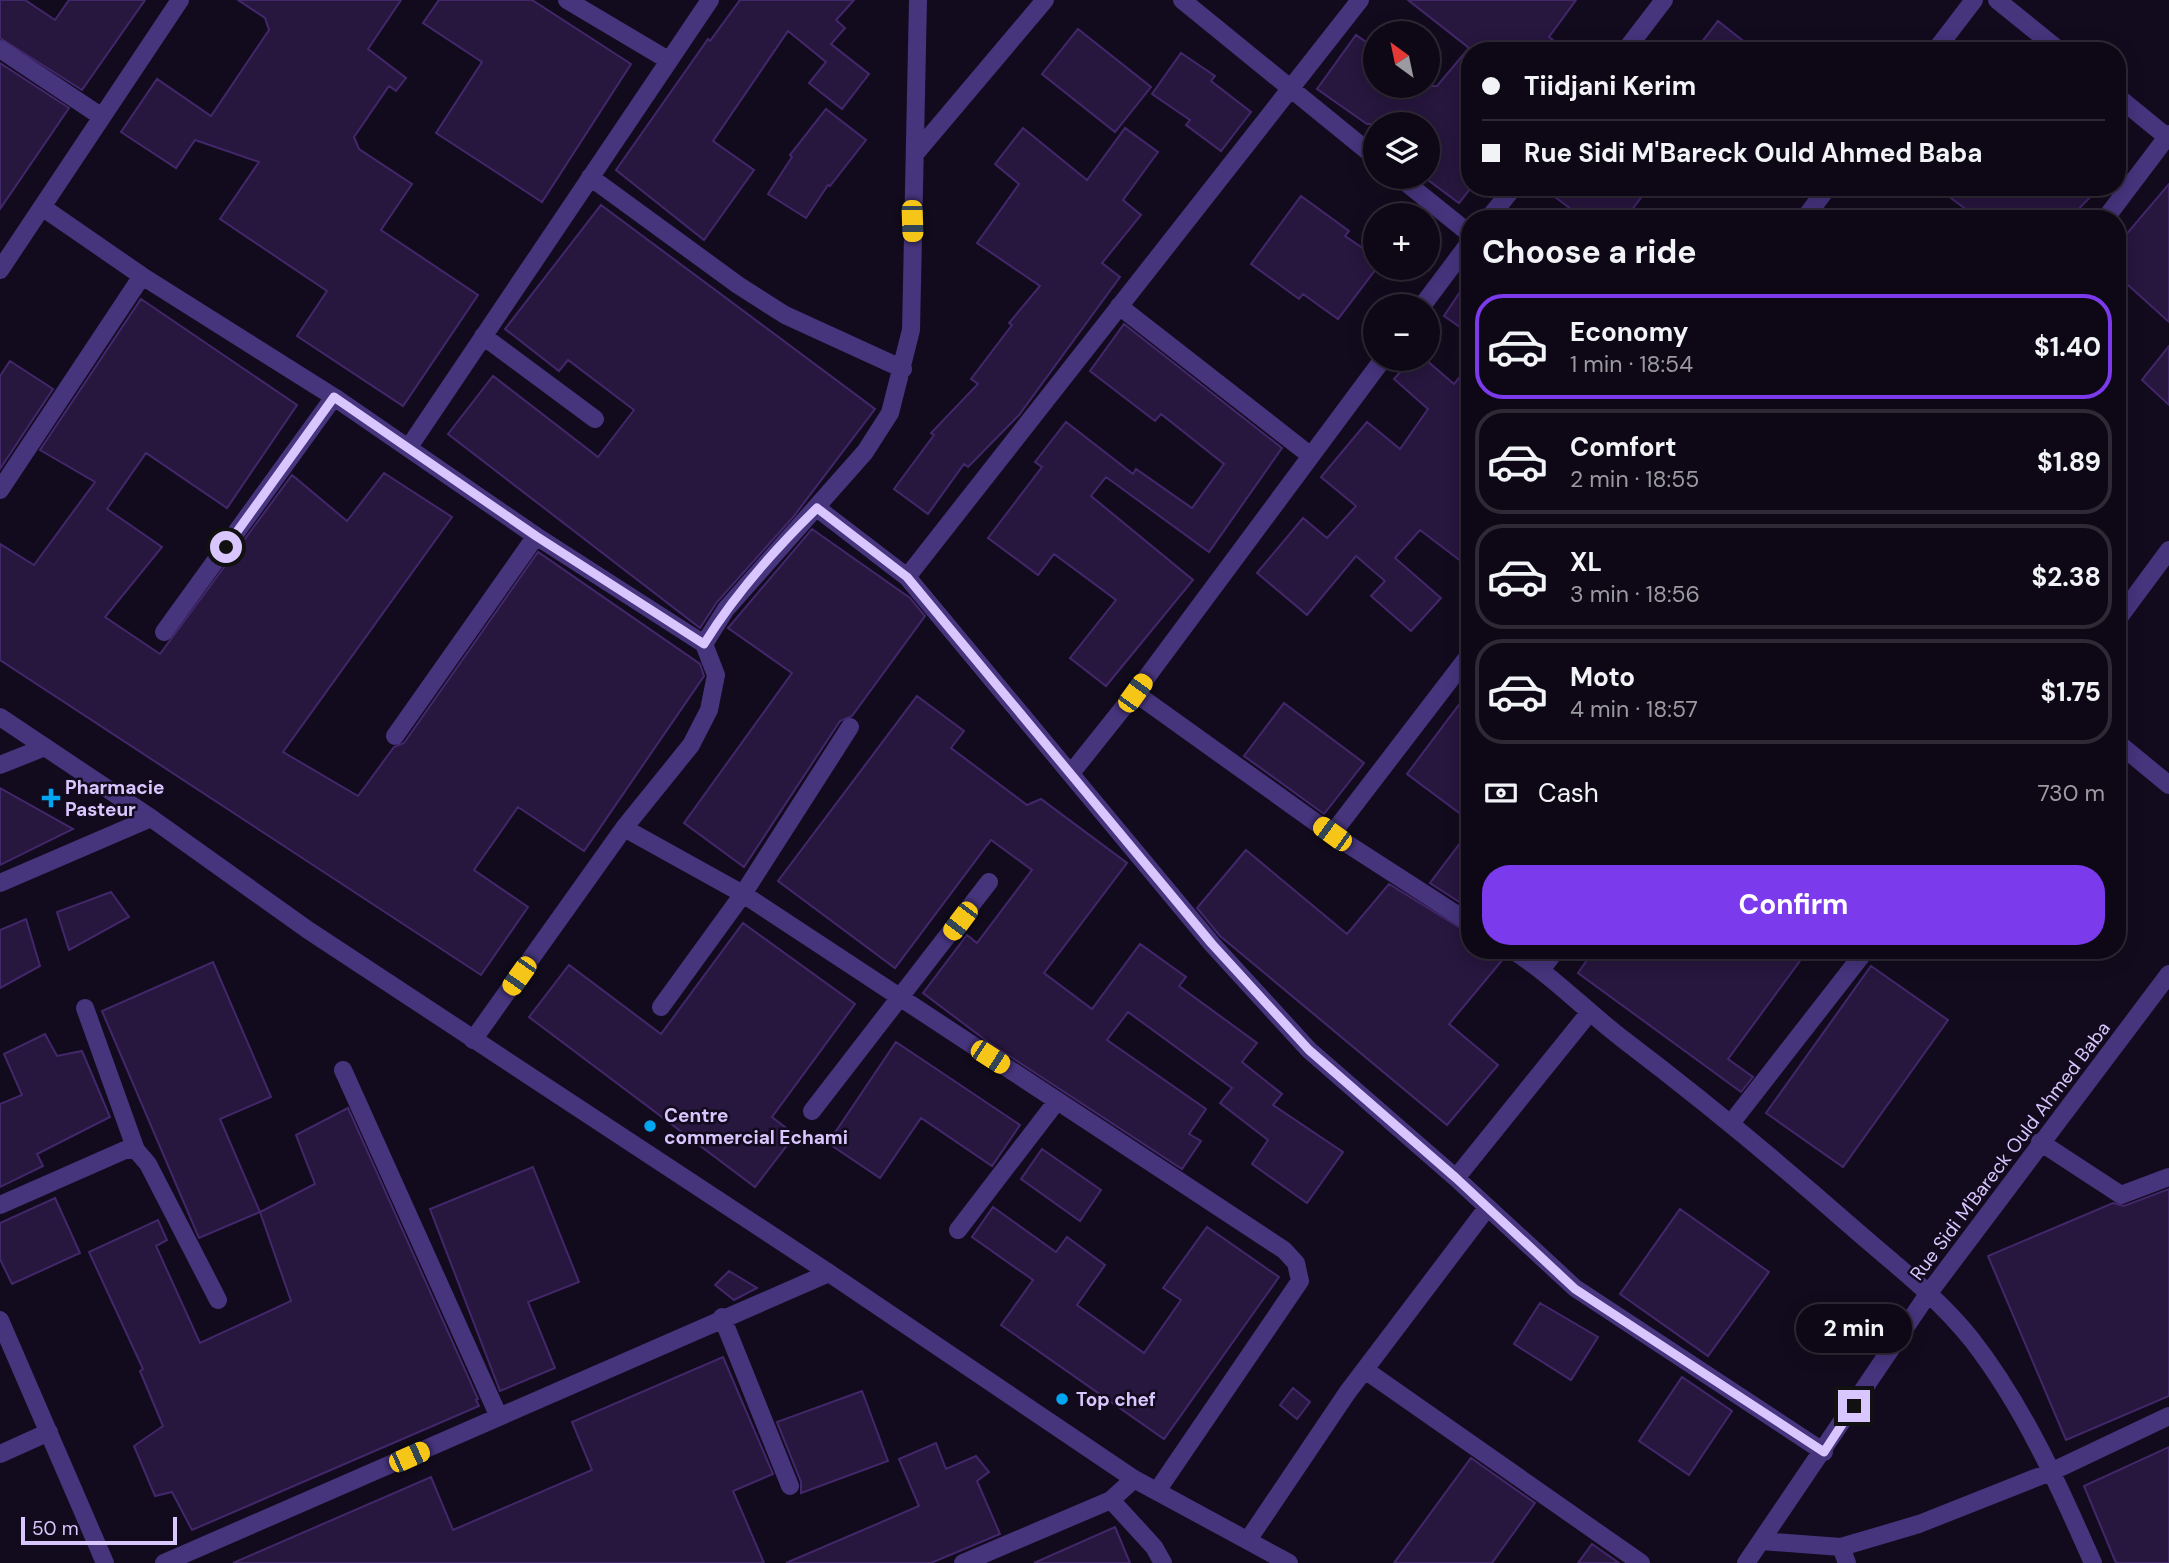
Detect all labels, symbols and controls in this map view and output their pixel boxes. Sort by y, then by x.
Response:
north arrow [1363,21,1440,98]
map controls [1363,21,1440,371]
text: Tiidjani Kerim [1524,69,1696,103]
button: layers [1363,112,1440,189]
text: Rue Sidi M'Bareck Ould Ahmed Baba [1524,136,1983,170]
car [901,200,924,242]
button: + [1363,203,1440,280]
text: Choose a ride [1482,231,1697,273]
button: − [1363,294,1440,371]
icon: car [1486,315,1549,378]
text: Economy [1570,315,1688,349]
text: $1.40 [2034,330,2101,364]
text: 1 min · 18:54 [1570,349,1693,379]
icon: car [1486,430,1549,493]
text: Comfort [1570,430,1676,464]
text: $1.89 [2037,445,2101,479]
text: 2 min · 18:55 [1570,464,1699,494]
route start [210,531,242,563]
icon: car [1486,545,1549,608]
text: XL [1570,545,1602,579]
text: $2.38 [2032,560,2101,594]
text: 3 min · 18:56 [1570,579,1700,609]
icon: car [1486,660,1549,723]
text: Moto [1570,660,1635,694]
car [1115,670,1156,716]
text: $1.75 [2041,675,2101,709]
text: 4 min · 18:57 [1570,694,1698,724]
icon: cash [1482,774,1520,812]
place label: Pharmacie Pasteur [65,775,165,822]
text: Cash [1538,776,1599,810]
text: 730 m [2037,778,2105,808]
marker: Pharmacie Pasteur [43,790,59,806]
car [1309,813,1356,855]
button: Confirm [1482,865,2105,945]
car [939,898,982,944]
car [499,953,540,999]
street label: Rue Sidi M'Bareck Ould Ahmed Baba [1904,1017,2116,1285]
car [967,1037,1014,1077]
place label: Centre commercial Echami [664,1103,848,1150]
marker: Centre commercial Echami [642,1118,658,1134]
callout: 2 min [1796,1304,1912,1354]
text: 2 min [1824,1313,1884,1343]
place label: Top chef [1076,1387,1156,1412]
route end [1838,1390,1870,1422]
marker: Top chef [1054,1391,1070,1407]
car [386,1439,433,1475]
scale bar [21,1514,177,1546]
text: 50 m [32,1516,79,1541]

